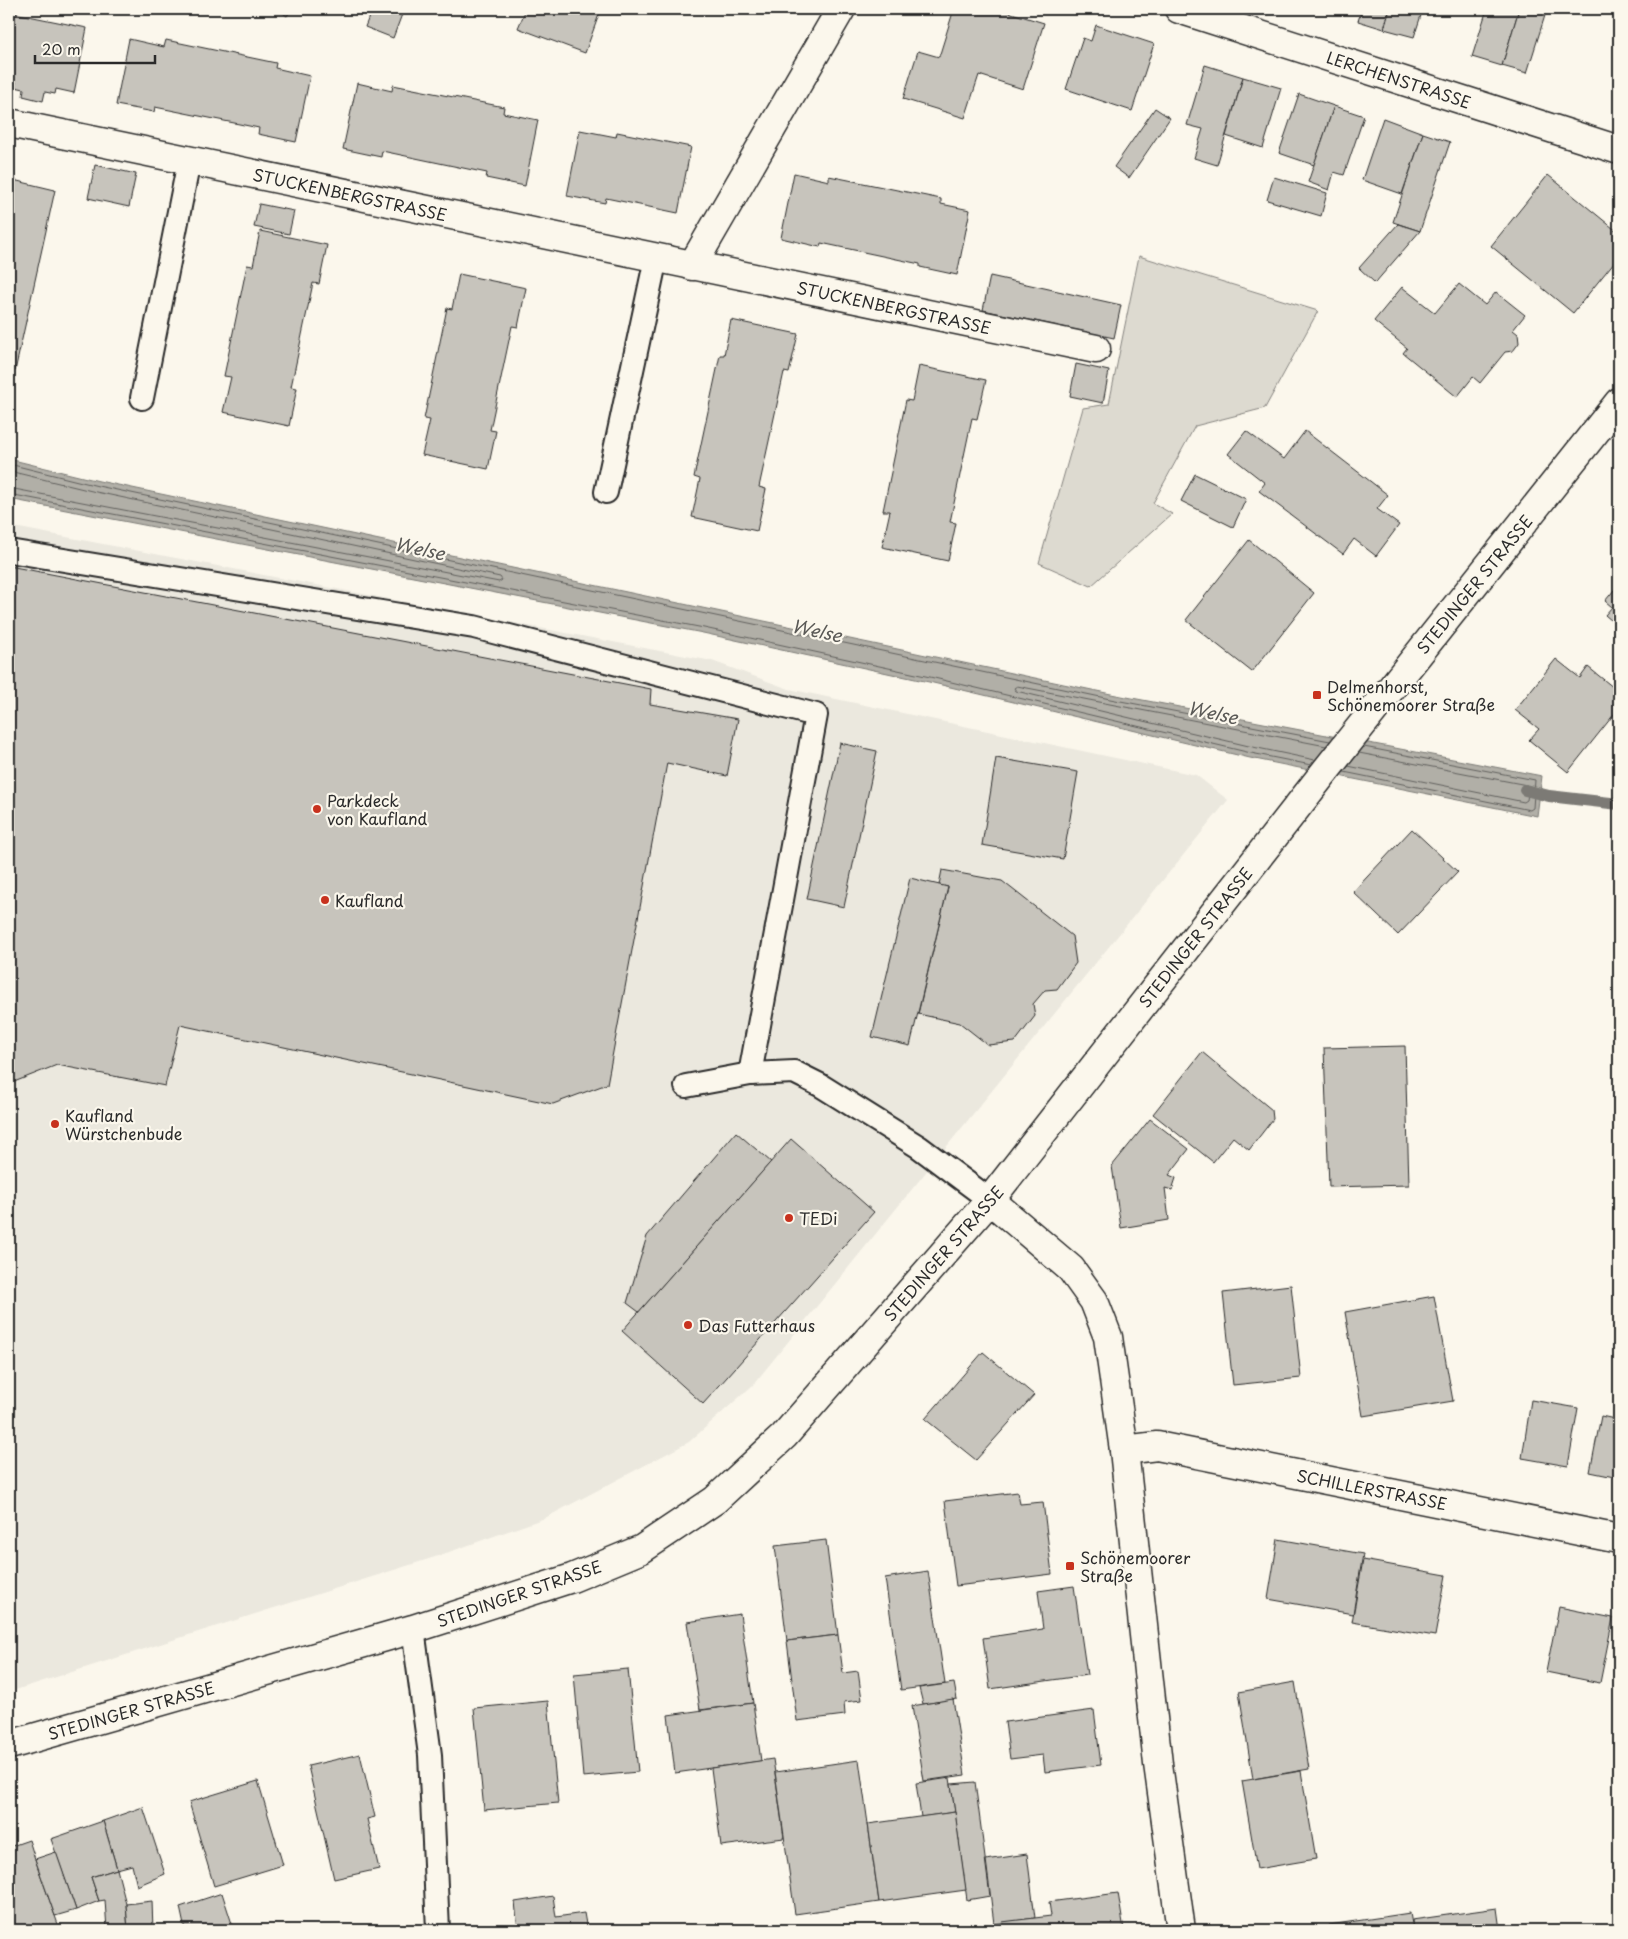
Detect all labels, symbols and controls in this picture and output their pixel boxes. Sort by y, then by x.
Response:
scale bar [35,32,155,64]
text: 20 m [42,37,81,60]
street label: LERCHENSTRASSE [1324,44,1474,114]
street label: STUCKENBERGSTRASSE [251,162,449,226]
street label: STUCKENBERGSTRASSE [795,275,993,339]
street label: STEDINGER STRASSE [1410,509,1538,659]
water label: Welse [393,530,449,567]
water label: Welse [790,612,846,649]
place label: Delmenhorst, Schönemoorer Straße [1327,674,1495,716]
marker: Delmenhorst, Schönemoorer Straße [1311,689,1323,701]
water label: Welse [1186,694,1242,731]
place label: Parkdeck von Kaufland [327,788,427,830]
marker: Parkdeck von Kaufland [311,803,323,815]
street label: STEDINGER STRASSE [1132,862,1258,1012]
place label: Kaufland [335,888,404,912]
marker: Kaufland [319,894,331,906]
place label: Kaufland Würstchenbude [65,1103,183,1145]
marker: Kaufland Würstchenbude [49,1118,61,1130]
street label: STEDINGER STRASSE [877,1180,1009,1326]
place label: TEDi [799,1206,837,1230]
marker: TEDi [783,1212,795,1224]
place label: Das Futterhaus [698,1313,815,1337]
marker: Das Futterhaus [682,1319,694,1331]
street label: SCHILLERSTRASSE [1295,1463,1449,1515]
place label: Schönemoorer Straße [1080,1545,1191,1587]
street label: STEDINGER STRASSE [433,1554,605,1632]
marker: Schönemoorer Straße [1064,1560,1076,1572]
street label: STEDINGER STRASSE [45,1675,217,1745]

